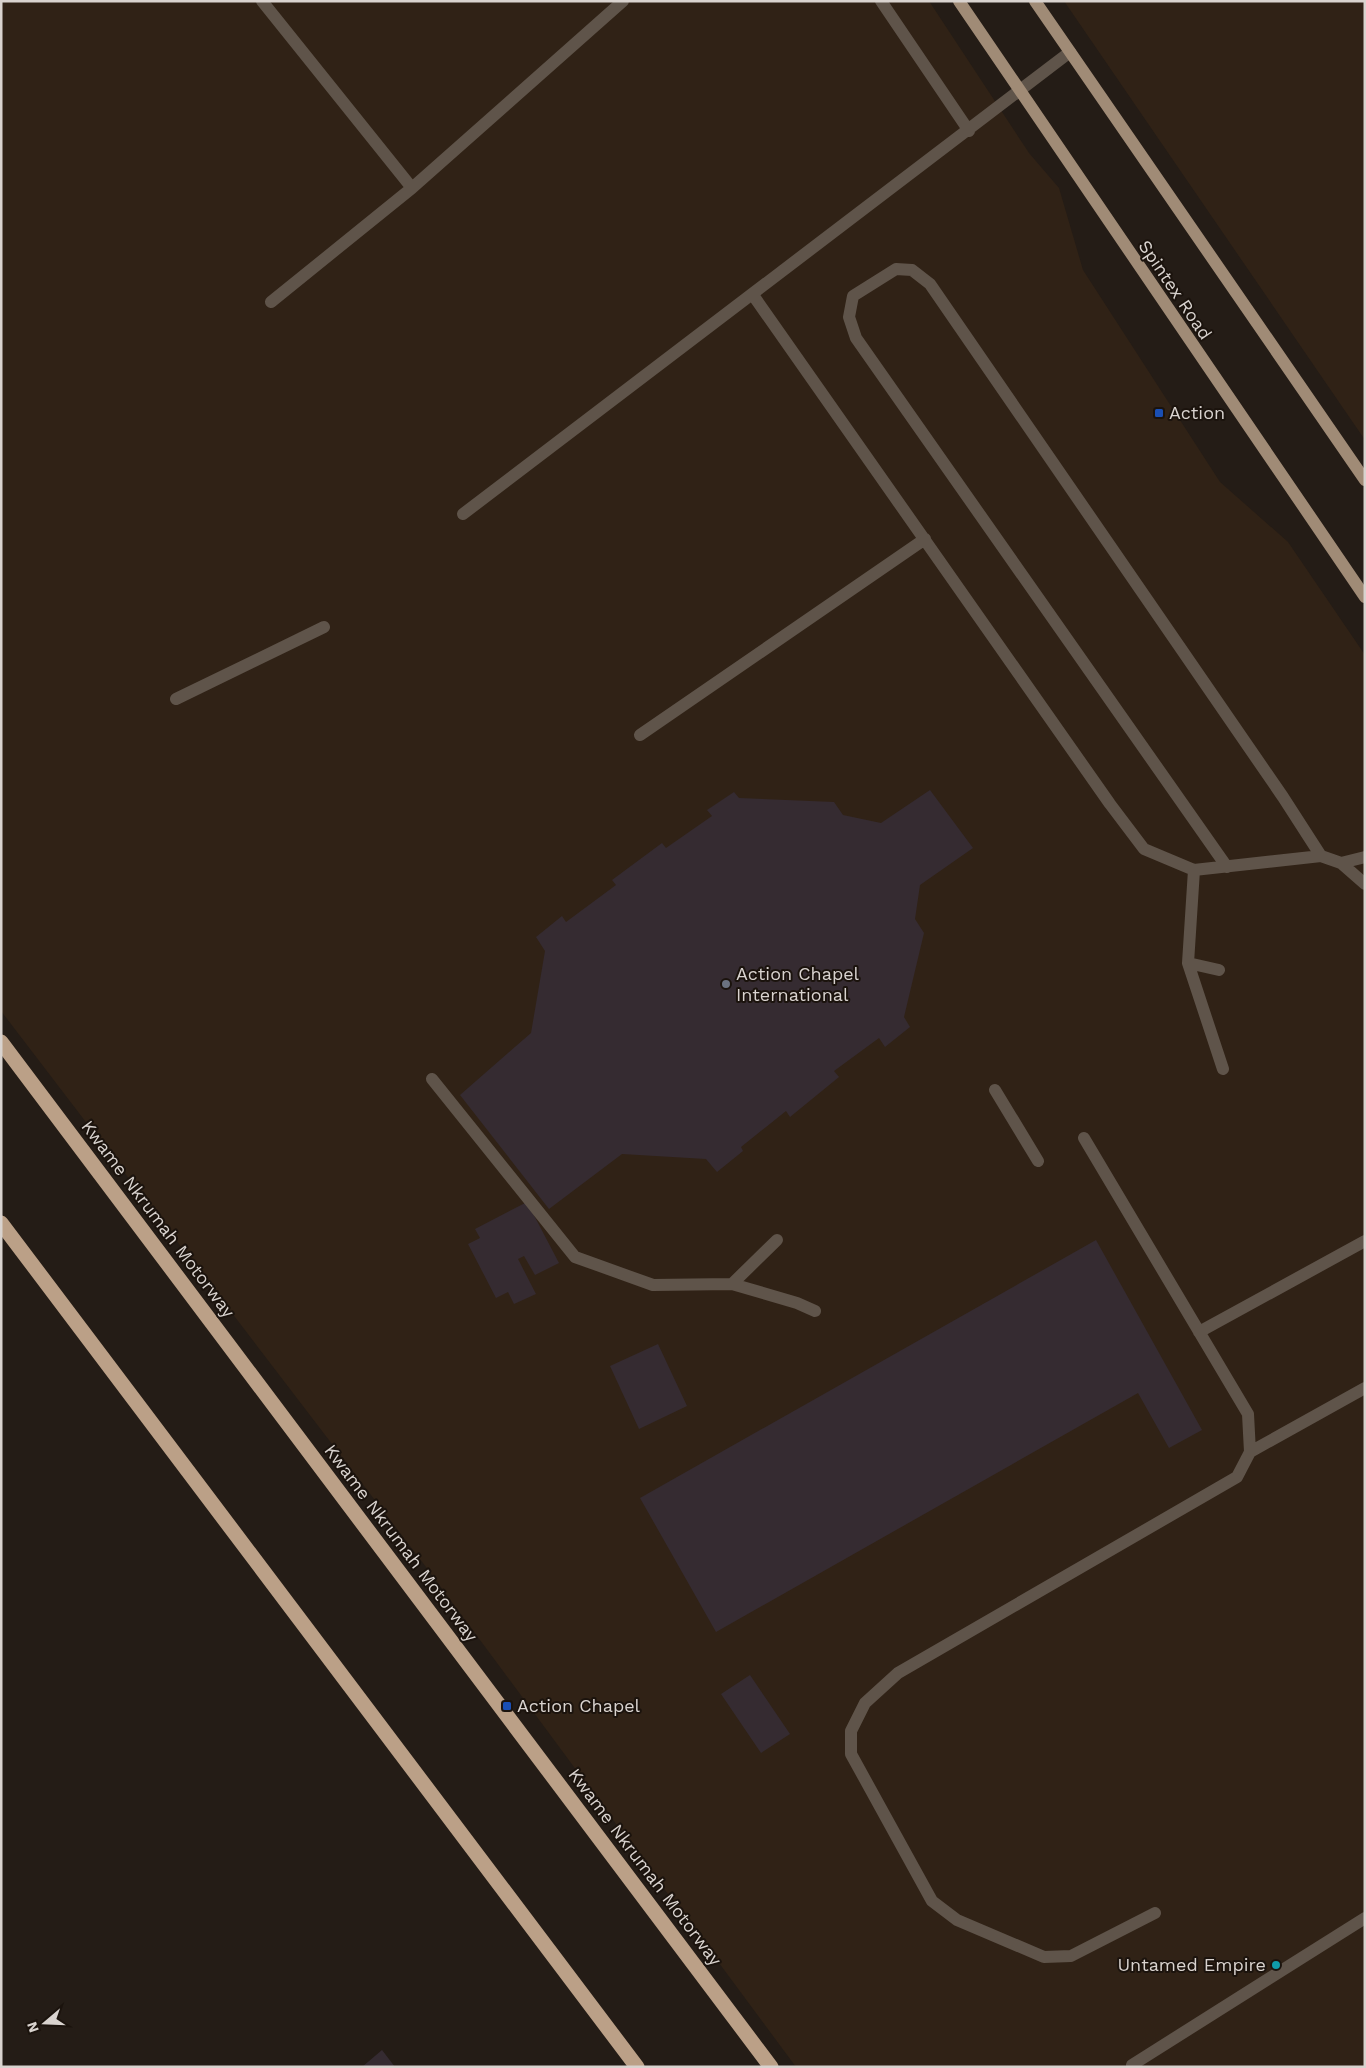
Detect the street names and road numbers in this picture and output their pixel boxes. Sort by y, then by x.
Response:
street label: Spintex Road [1134,236,1216,343]
street label: Kwame Nkrumah Motorway [77,1116,240,1322]
street label: Kwame Nkrumah Motorway [320,1440,483,1646]
street label: Kwame Nkrumah Motorway [564,1764,727,1970]

